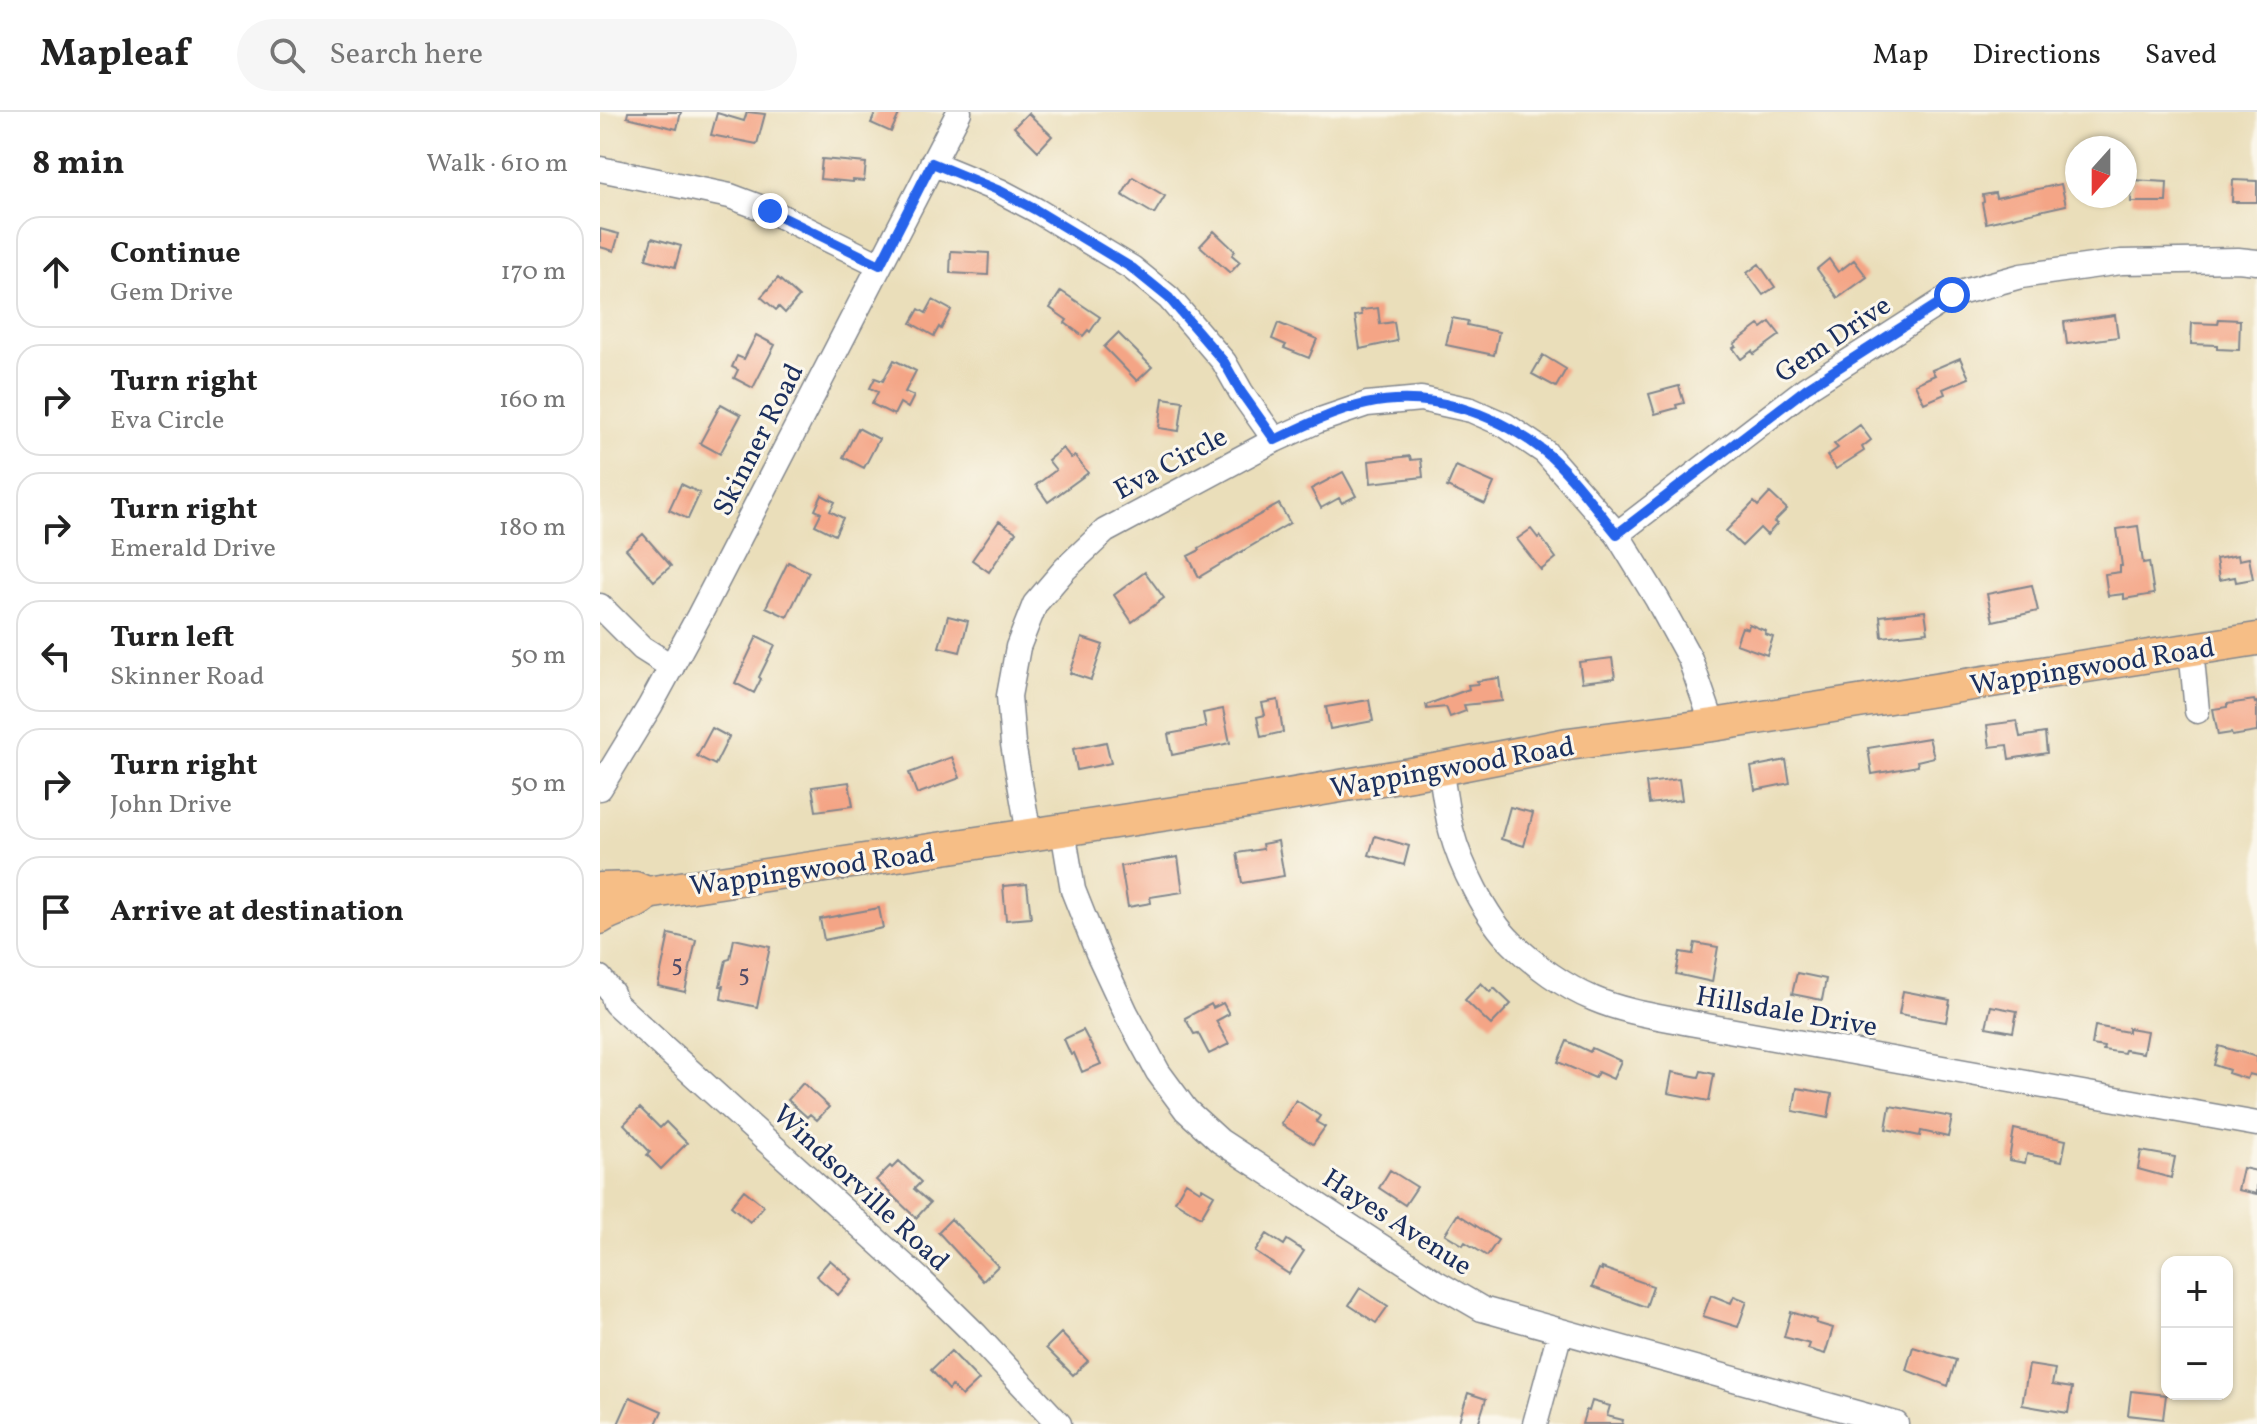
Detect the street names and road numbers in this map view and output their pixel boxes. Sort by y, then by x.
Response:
street label: Gem Drive [1768,287,1899,393]
street label: Skinner Road [704,357,814,523]
street label: Eva Circle [1108,418,1235,510]
street label: Wappingwood Road [1967,629,2218,706]
street label: Wappingwood Road [1327,728,1578,809]
street label: Wappingwood Road [687,834,938,907]
street label: Hillsdale Drive [1693,977,1880,1048]
street label: Windsorville Road [763,1097,957,1281]
street label: Hayes Avenue [1314,1160,1479,1286]

